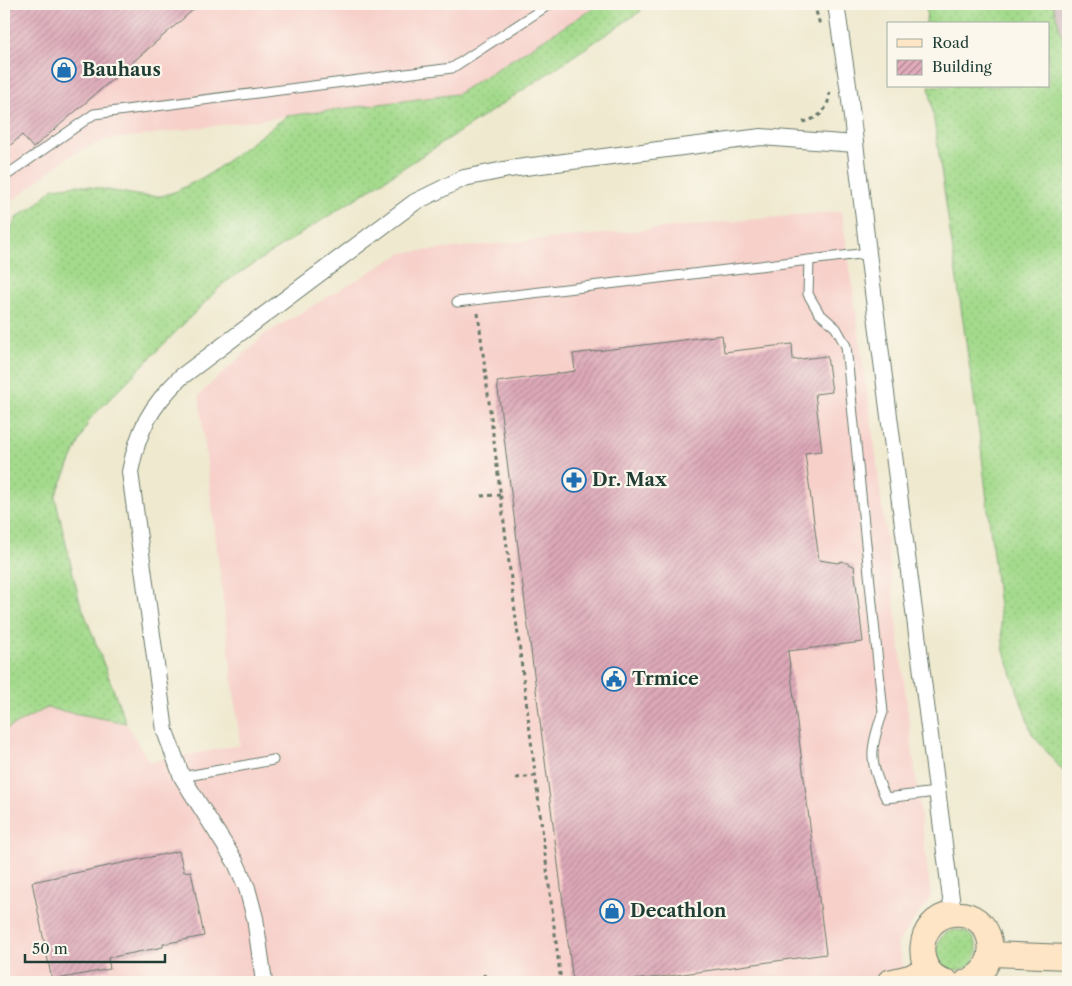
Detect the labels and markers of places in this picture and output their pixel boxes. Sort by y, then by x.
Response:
shop icon: Bauhaus [51,57,77,83]
place label: Bauhaus [82,59,161,81]
pharmacy icon: Dr. Max [561,467,587,493]
place label: Dr. Max [592,469,667,491]
public building icon: Trmice [601,666,627,692]
place label: Trmice [632,668,699,690]
shop icon: Decathlon [599,898,625,924]
place label: Decathlon [630,900,727,922]

